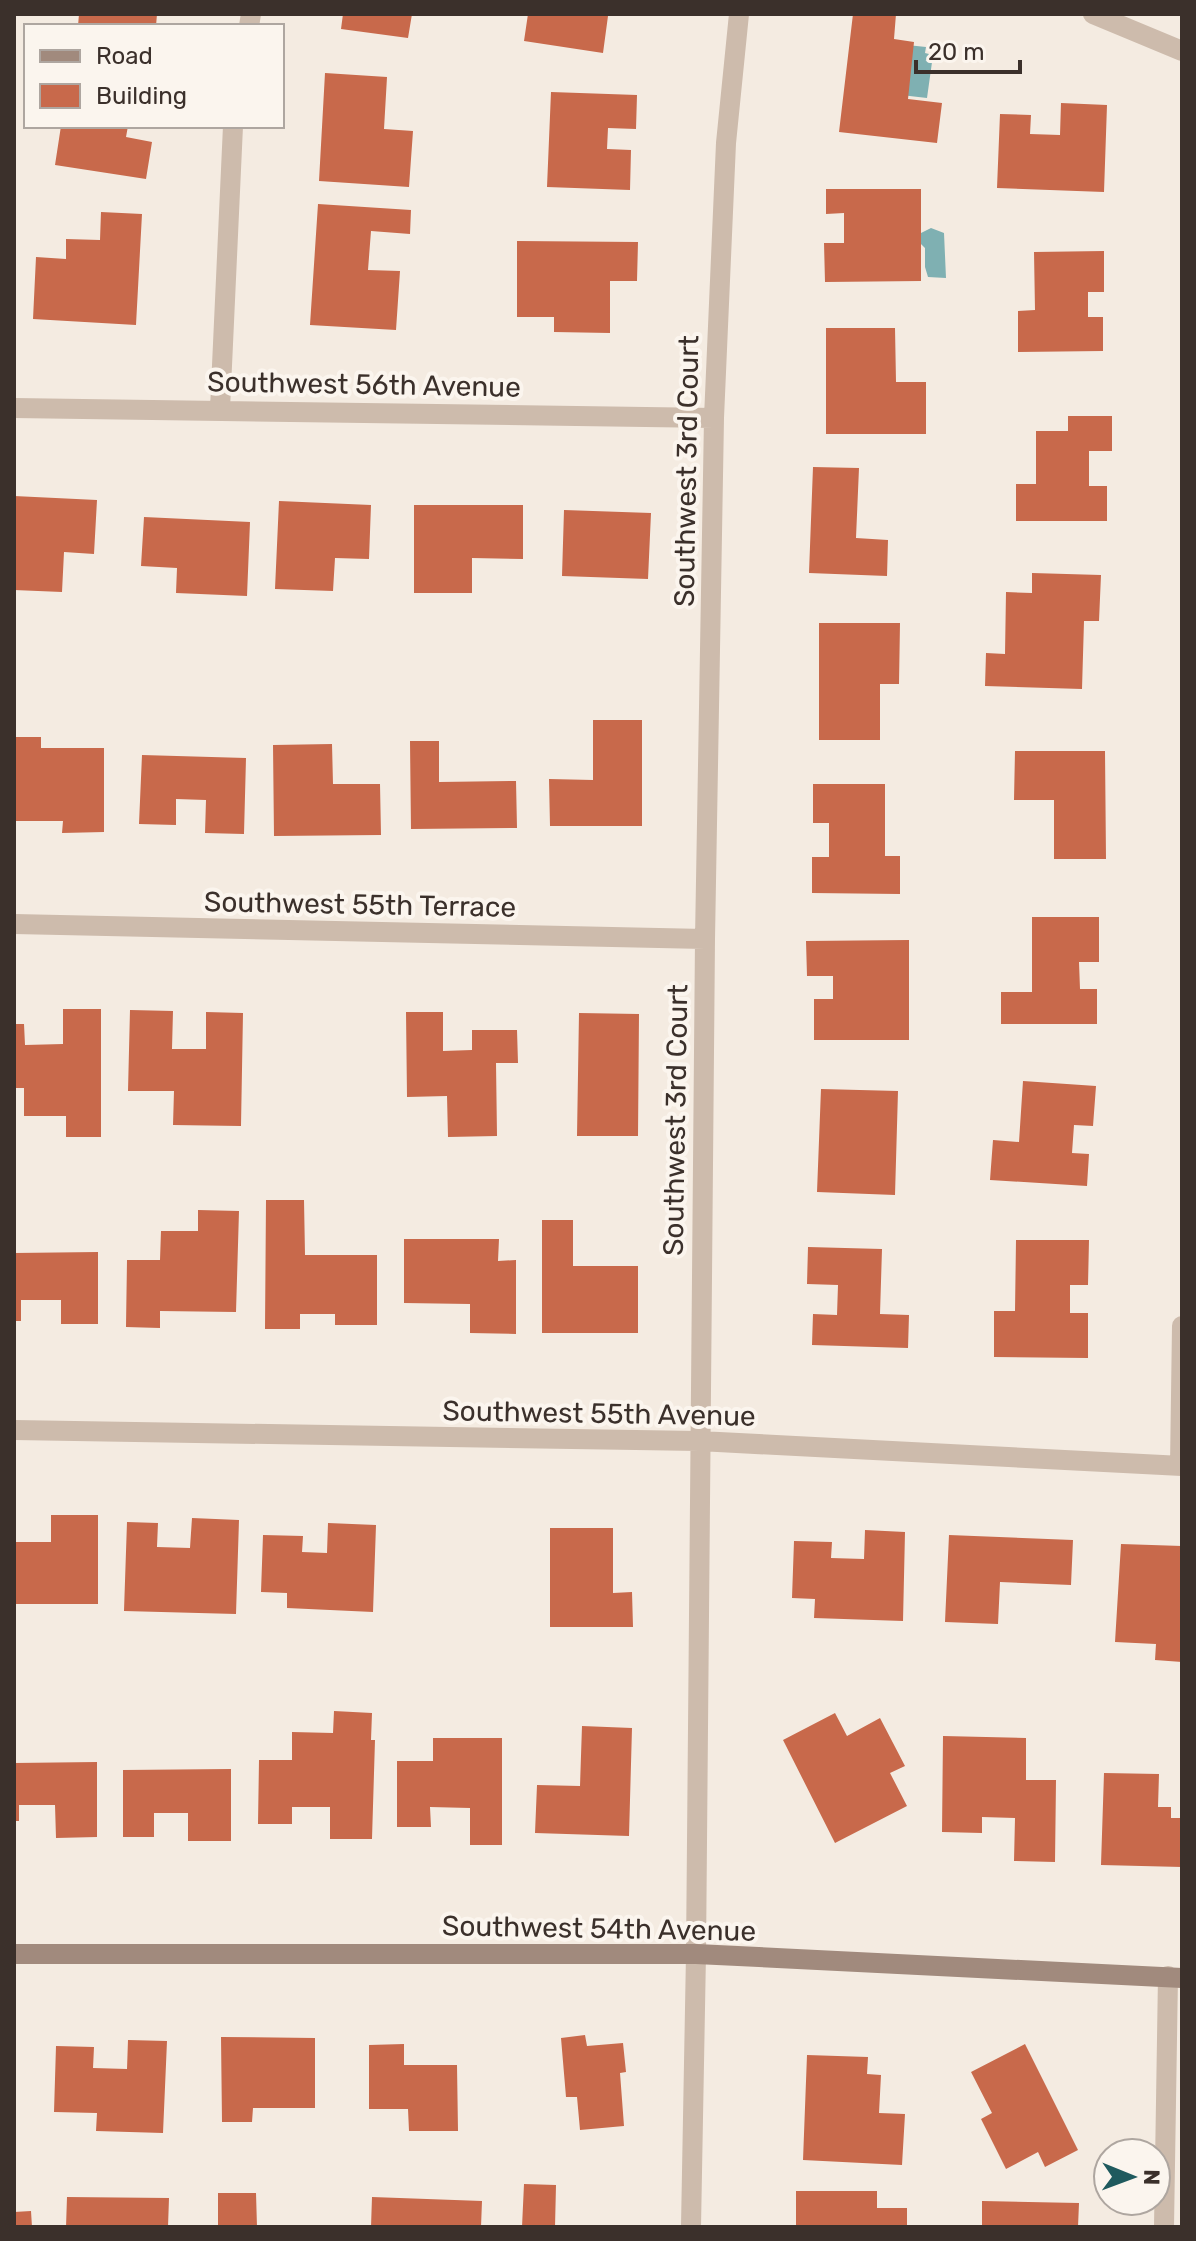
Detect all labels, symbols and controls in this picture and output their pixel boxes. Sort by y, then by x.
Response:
legend [24,24,284,128]
scale bar [916,24,1020,74]
text: 20 m [928,38,985,66]
text: Road [96,42,153,70]
text: Building [96,82,187,110]
street label: Southwest 3rd Court [668,335,705,607]
street label: Southwest 56th Avenue [207,365,521,404]
street label: Southwest 55th Terrace [204,885,516,924]
street label: Southwest 3rd Court [657,984,694,1256]
street label: Southwest 55th Avenue [442,1394,756,1433]
street label: Southwest 54th Avenue [442,1909,756,1948]
north arrow [1092,2137,1172,2217]
text: N [1138,2169,1165,2185]

